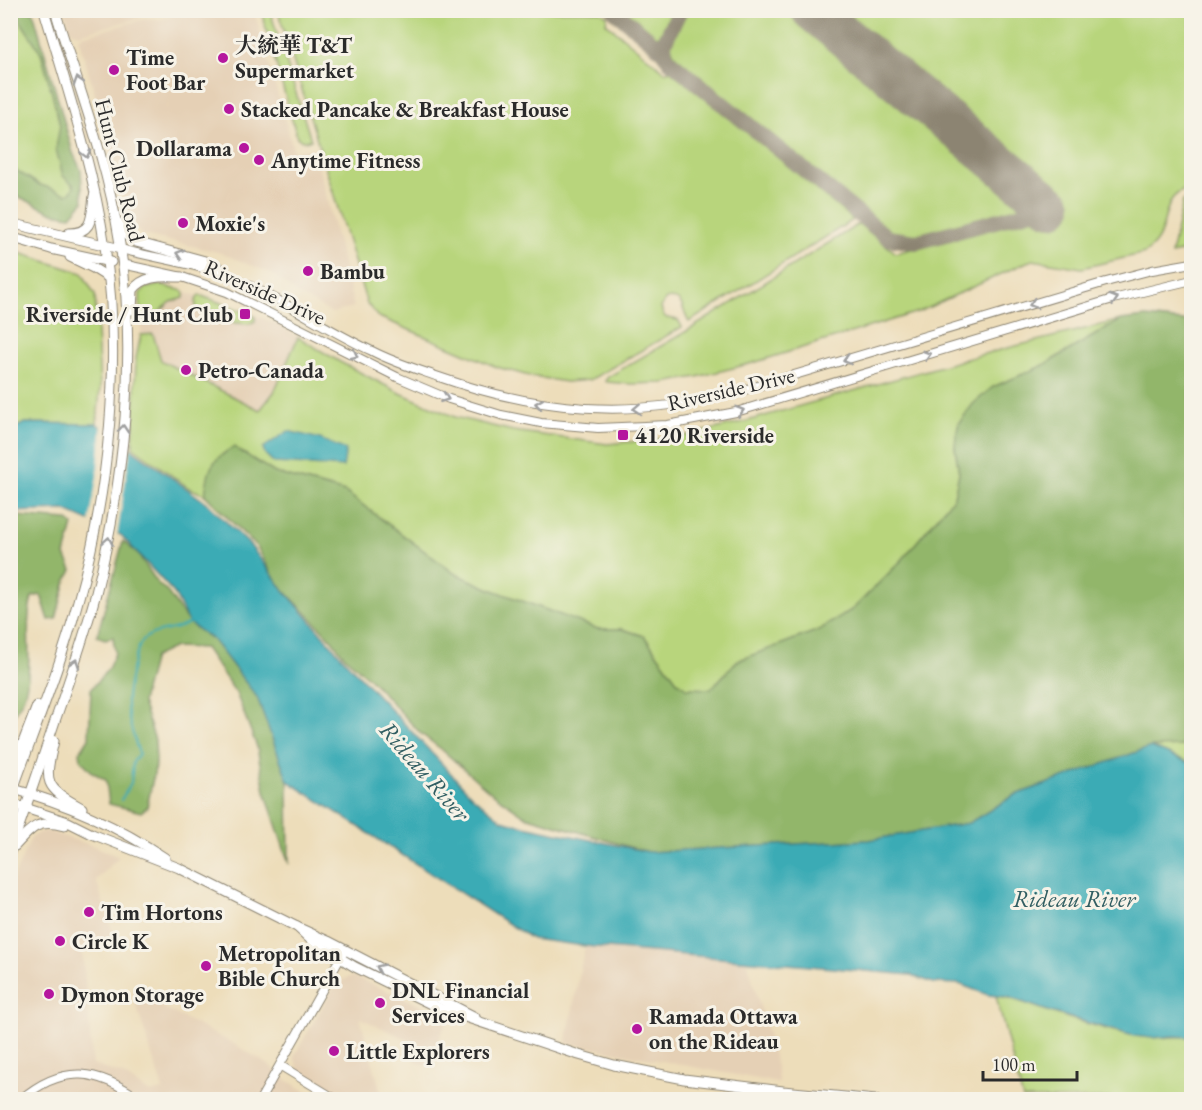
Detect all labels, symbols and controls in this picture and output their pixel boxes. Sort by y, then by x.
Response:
place label: 大統華 T&T Supermarket [235,31,355,85]
place label: Time Foot Bar [126,43,206,97]
marker: 大統華 T&T Supermarket [216,51,230,65]
marker: Time Foot Bar [107,63,121,77]
one-way arrow [73,76,85,87]
street label: Hunt Club Road [88,95,152,245]
place label: Stacked Pancake & Breakfast House [241,95,569,124]
marker: Stacked Pancake & Breakfast House [222,102,236,116]
place label: Dollarama [136,134,232,163]
marker: Dollarama [237,141,251,155]
place label: Anytime Fitness [270,146,420,175]
one-way arrow [79,148,91,159]
marker: Anytime Fitness [252,153,266,167]
place label: Moxie's [195,209,265,238]
marker: Moxie's [176,216,190,230]
one-way arrow [175,249,186,261]
street label: Riverside Drive [200,252,331,332]
place label: Bambu [320,257,385,286]
marker: Bambu [301,264,315,278]
one-way arrow [1108,294,1118,306]
one-way arrow [1028,297,1039,309]
place label: Riverside / Hunt Club [26,300,233,329]
marker: Riverside / Hunt Club [238,307,252,321]
one-way arrow [347,348,358,359]
one-way arrow [921,350,932,362]
one-way arrow [842,353,853,365]
place label: Petro-Canada [198,356,324,385]
street label: Riverside Drive [665,360,798,418]
marker: Petro-Canada [179,363,193,377]
one-way arrow [439,390,450,403]
one-way arrow [535,398,544,410]
one-way arrow [632,402,641,415]
one-way arrow [734,406,745,418]
place label: 4120 Riverside [635,421,774,450]
one-way arrow [116,424,129,433]
marker: 4120 Riverside [616,428,630,442]
one-way arrow [101,536,113,545]
one-way arrow [67,658,80,669]
water label: Rideau River [373,715,478,829]
water label: Rideau River [1013,883,1137,914]
place label: Tim Hortons [101,898,223,927]
marker: Tim Hortons [82,905,96,919]
place label: Circle K [72,927,149,956]
marker: Circle K [53,934,67,948]
place label: Metropolitan Bible Church [218,939,342,993]
marker: Metropolitan Bible Church [199,959,213,973]
one-way arrow [375,964,386,976]
place label: DNL Financial Services [392,976,529,1030]
place label: Dymon Storage [61,980,204,1009]
marker: Dymon Storage [42,987,56,1001]
marker: DNL Financial Services [373,996,387,1010]
place label: Ramada Ottawa on the Rideau [649,1002,798,1056]
marker: Ramada Ottawa on the Rideau [630,1022,644,1036]
place label: Little Explorers [346,1037,490,1066]
marker: Little Explorers [327,1044,341,1058]
scale bar [983,1044,1078,1082]
text: 100 m [992,1053,1036,1076]

